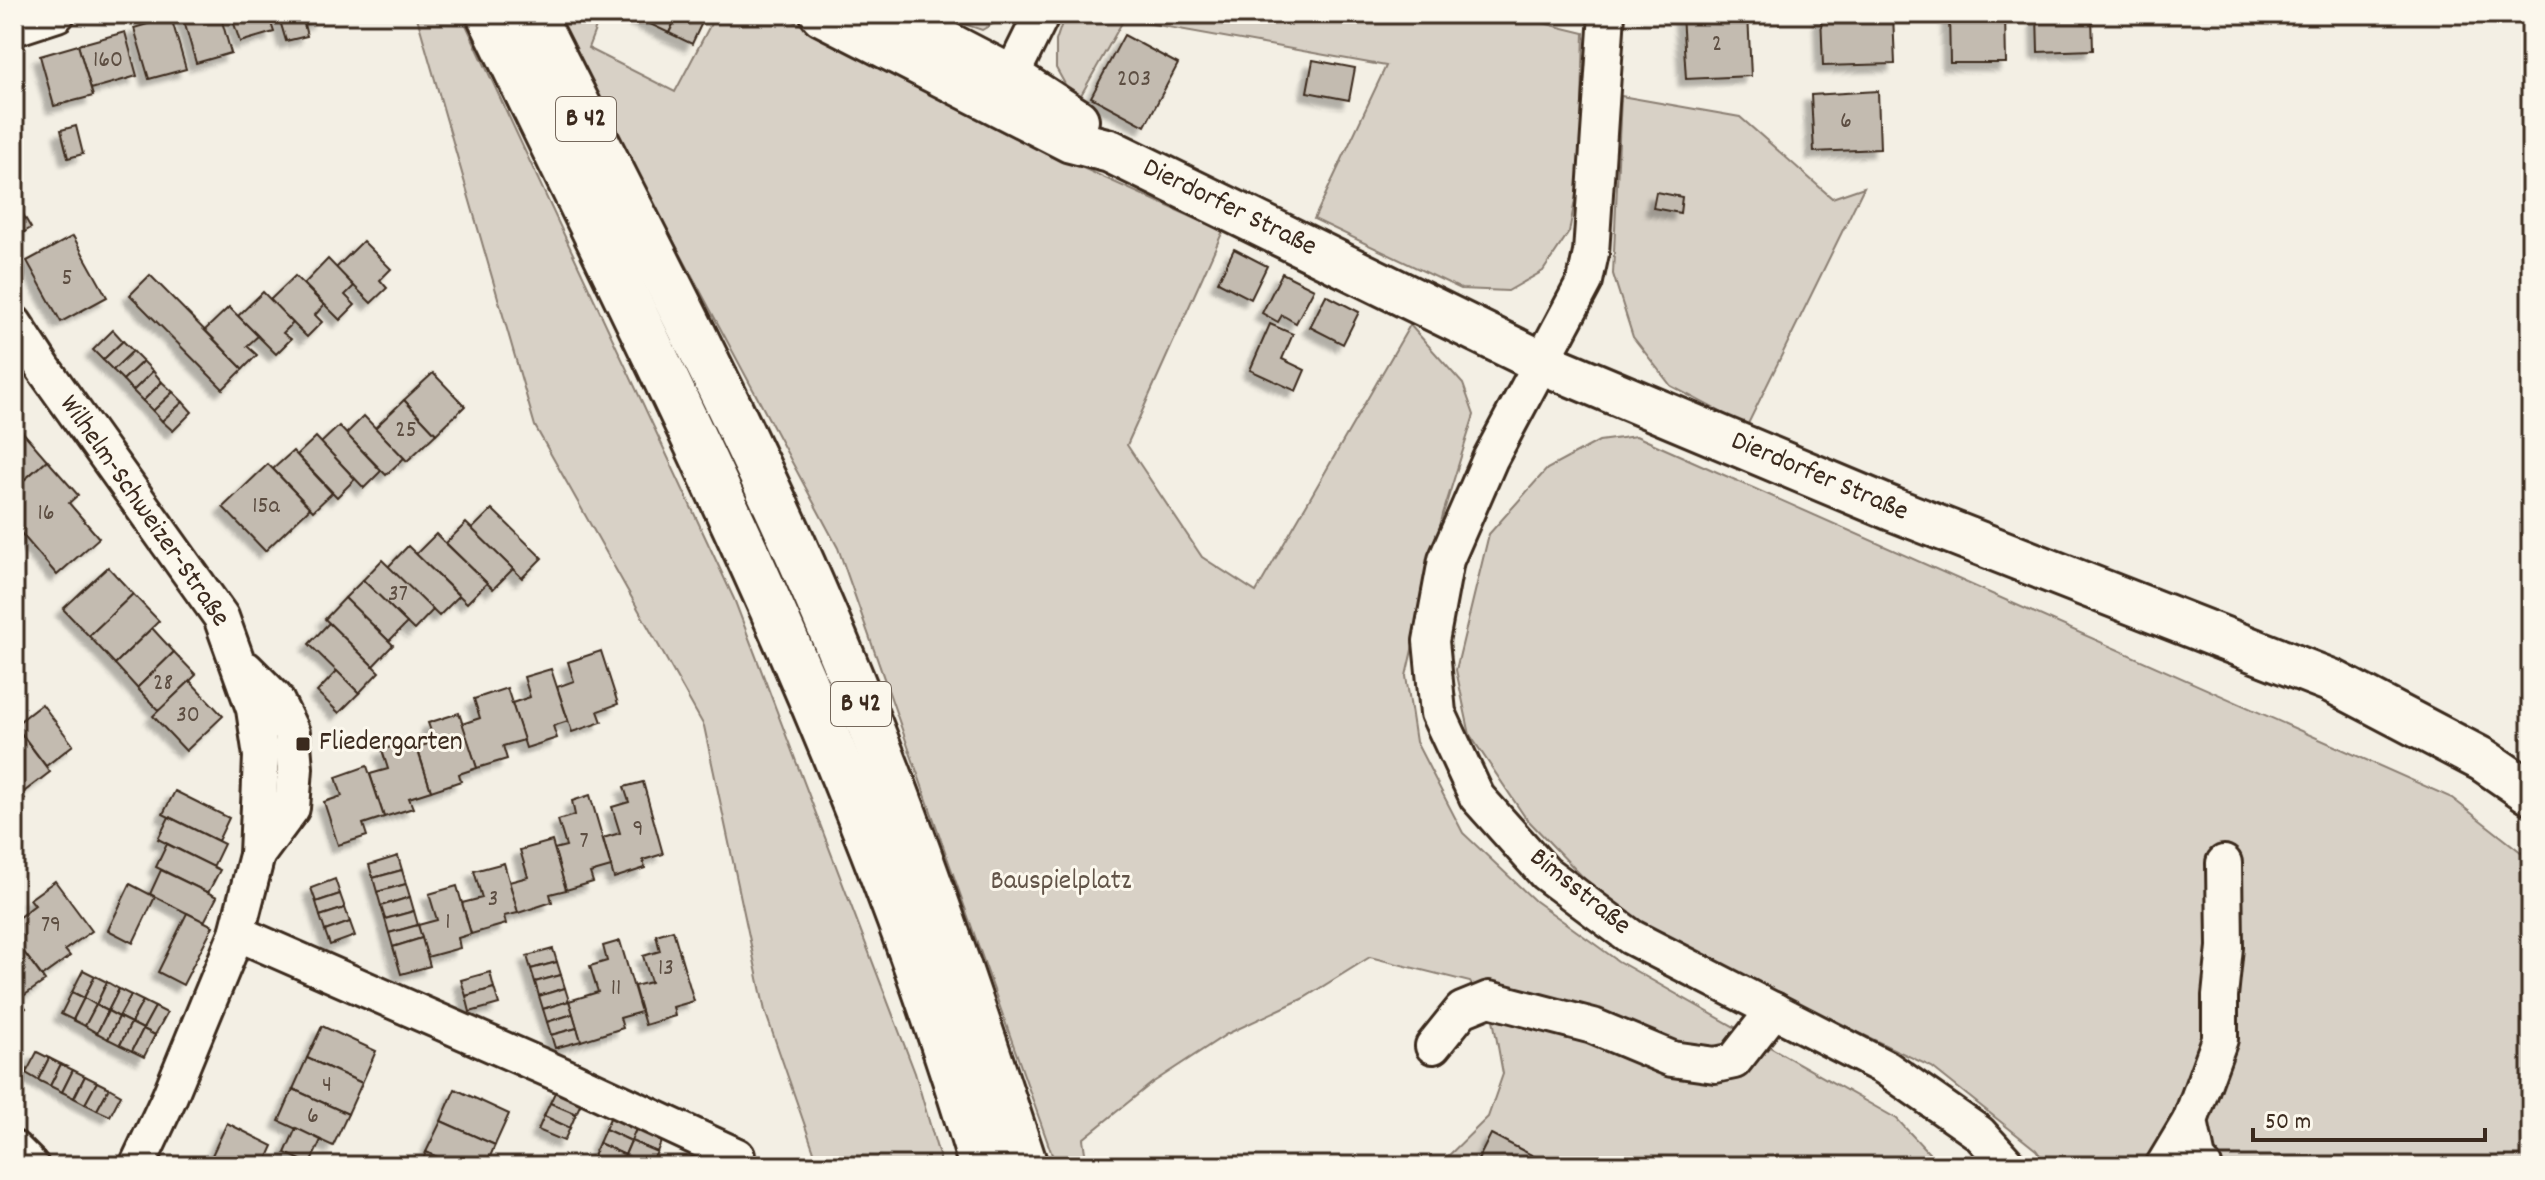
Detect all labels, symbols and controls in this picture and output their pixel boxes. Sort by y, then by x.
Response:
house number: 2 [1712,28,1722,62]
house number: 160 [93,44,123,78]
house number: 203 [1117,63,1151,97]
road number: B 42 [556,97,616,141]
house number: 6 [1840,105,1852,139]
street label: Dierdorfer Straße [1135,150,1323,268]
house number: 5 [61,262,73,296]
street label: Wilhelm-Schweizer-Straße [48,388,238,636]
house number: 25 [395,414,417,448]
street label: Dierdorfer Straße [1724,423,1914,533]
house number: 15a [252,490,281,524]
house number: 16 [37,497,55,531]
house number: 37 [388,578,408,612]
house number: 28 [153,667,173,701]
road number: B 42 [831,682,891,726]
house number: 30 [176,699,200,733]
place label: Fliedergarten [319,724,463,764]
marker: Fliedergarten [294,735,312,753]
house number: 9 [633,813,644,847]
house number: 7 [579,825,589,859]
street label: Bimsstraße [1520,839,1638,947]
park label: Bauspielplatz [991,863,1132,903]
house number: 3 [488,883,498,917]
house number: 1 [445,906,451,940]
house number: 79 [41,909,61,943]
house number: 13 [658,952,674,986]
house number: 11 [611,972,621,1006]
house number: 4 [322,1069,332,1103]
scale bar [2253,1092,2485,1142]
house number: 6 [307,1100,319,1134]
text: 50 m [2265,1106,2311,1140]

